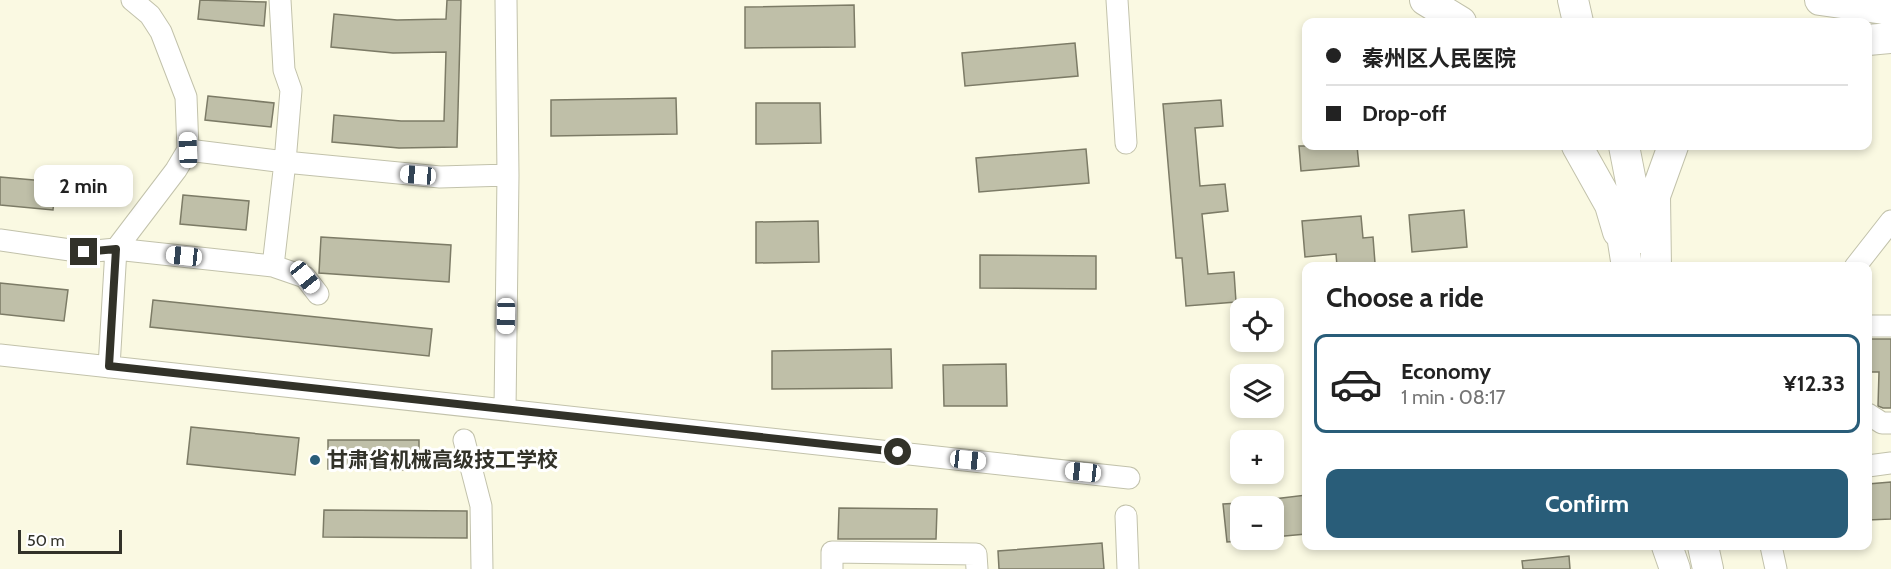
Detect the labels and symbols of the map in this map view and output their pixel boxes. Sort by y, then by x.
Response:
car [178,132,198,168]
car [399,164,437,186]
callout: 2 min [34,165,134,207]
route end [70,238,97,265]
car [165,245,203,267]
car [287,257,323,297]
car [497,298,515,334]
route start [884,438,911,465]
place label: 甘肃省机械高级技工学校 [327,447,558,472]
car [949,449,987,471]
marker: 甘肃省机械高级技工学校 [308,453,322,467]
car [1064,461,1102,483]
scale bar [18,527,122,554]

